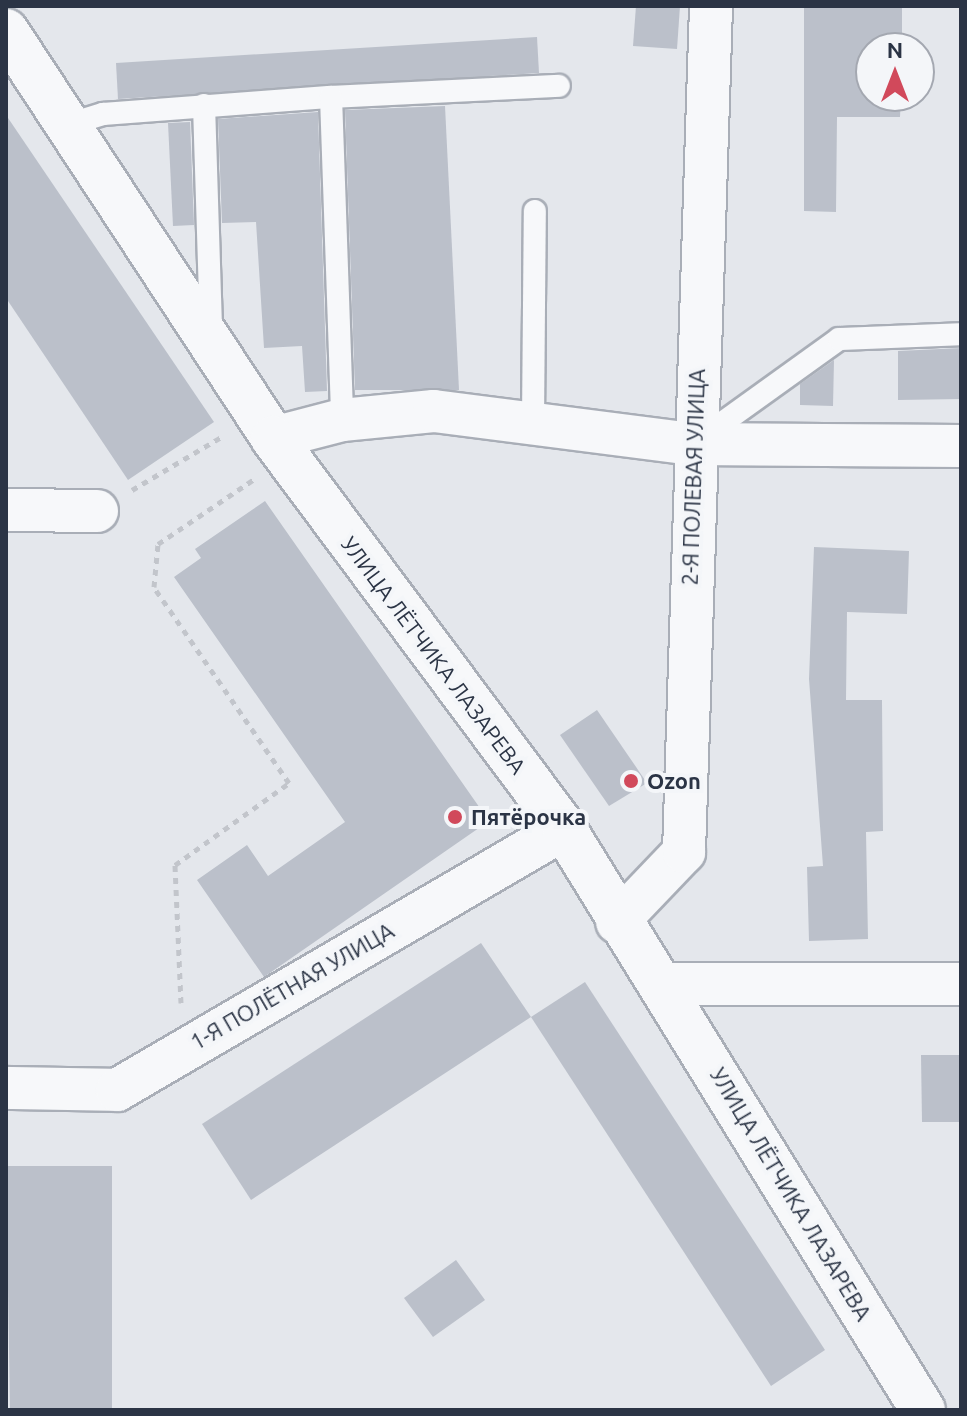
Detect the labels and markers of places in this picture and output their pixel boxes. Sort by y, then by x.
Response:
place label: Ozon [647,768,701,794]
marker: Ozon [622,772,640,790]
place label: Пятёрочка [471,804,586,830]
marker: Пятёрочка [446,808,464,826]

